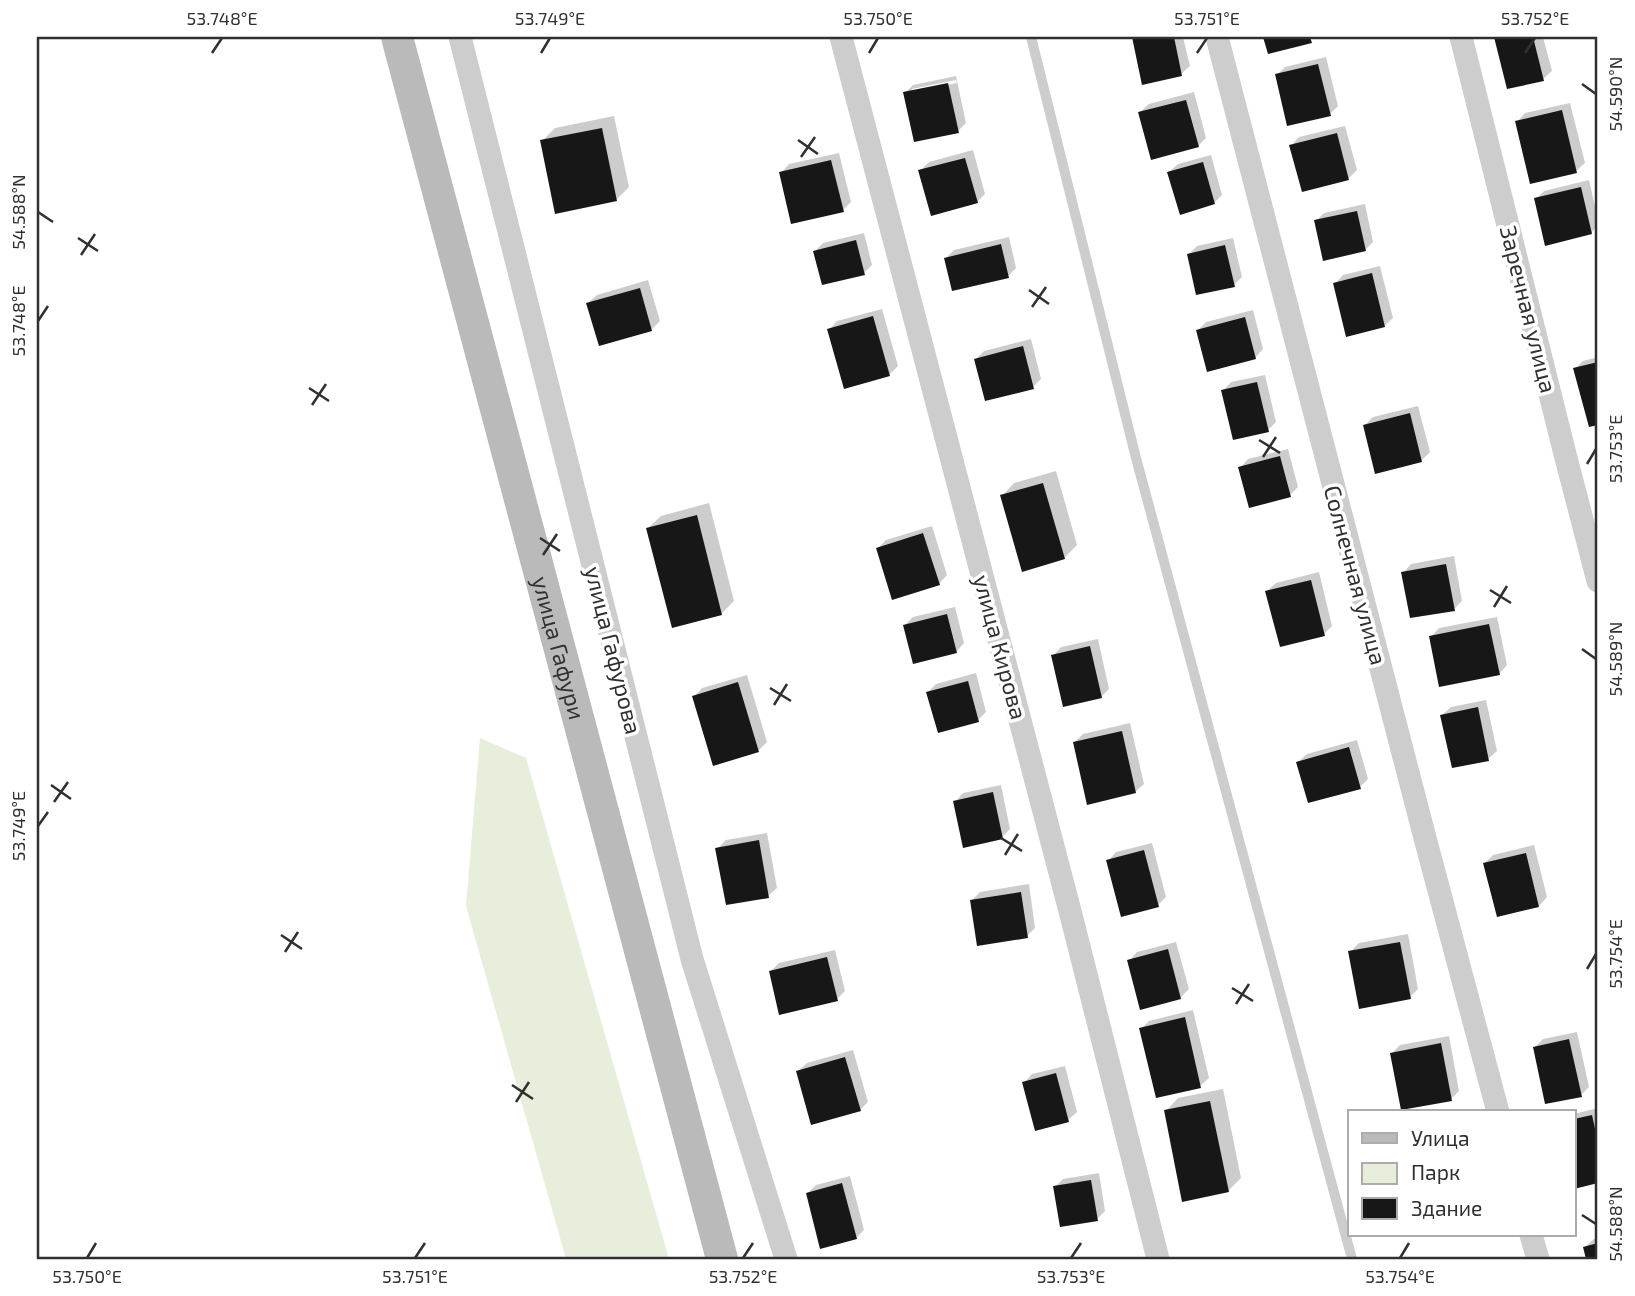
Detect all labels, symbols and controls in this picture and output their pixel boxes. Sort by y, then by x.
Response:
text: 53.748°E [187,7,257,29]
text: 53.749°E [515,7,585,29]
text: 53.750°E [843,7,913,29]
text: 53.751°E [1174,7,1240,29]
text: 53.752°E [1501,7,1569,29]
text: 54.590°N [1604,57,1626,131]
text: 54.588°N [7,174,29,250]
street label: Заречная улица [1494,222,1563,396]
text: 53.748°E [7,286,29,356]
text: 53.753°E [1604,415,1626,483]
street label: Солнечная улица [1318,482,1393,668]
street label: улица Гафурова [579,563,648,737]
street label: улица Кирова [967,572,1034,723]
street label: улица Гафури [526,573,592,722]
text: 54.589°N [1604,622,1626,696]
text: 53.749°E [7,791,29,861]
text: 53.754°E [1604,919,1626,989]
legend [1348,1110,1576,1236]
text: Улица [1411,1125,1470,1150]
text: Парк [1411,1159,1460,1184]
text: 54.588°N [1604,1186,1626,1262]
text: Здание [1411,1195,1482,1220]
text: 53.750°E [52,1265,122,1287]
text: 53.751°E [382,1265,448,1287]
text: 53.752°E [709,1265,777,1287]
text: 53.753°E [1037,1265,1105,1287]
text: 53.754°E [1365,1265,1435,1287]

